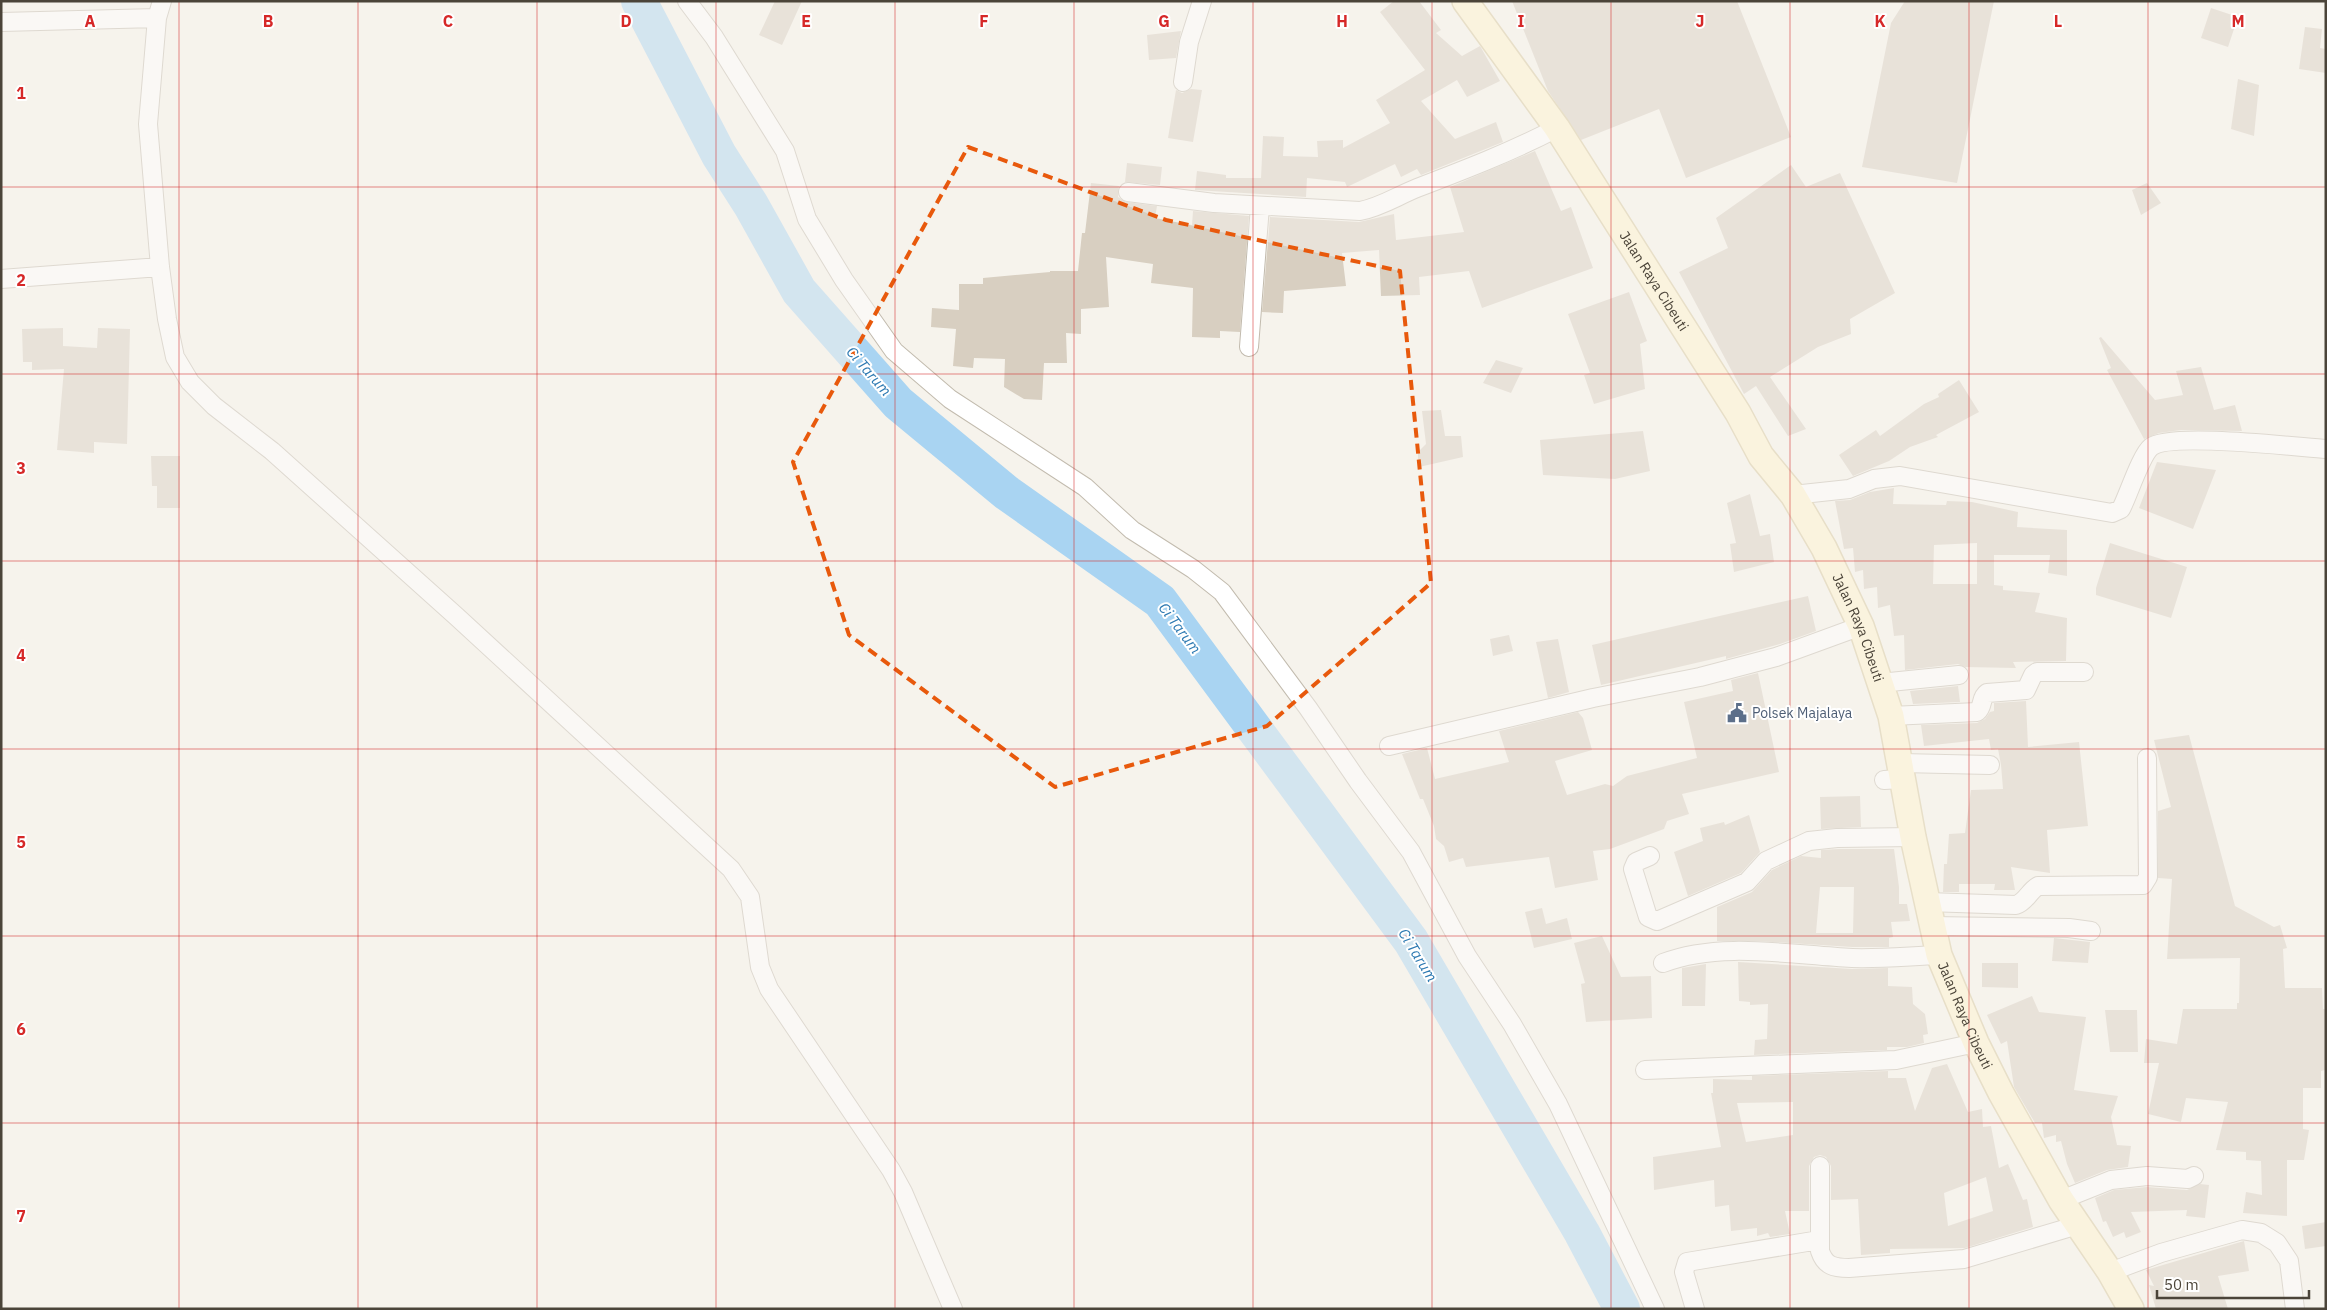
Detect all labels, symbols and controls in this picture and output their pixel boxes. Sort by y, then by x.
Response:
text: A [85,11,96,31]
text: B [263,11,274,31]
text: C [443,11,453,31]
text: D [620,11,632,31]
text: E [801,11,811,31]
text: F [979,11,989,31]
text: G [1158,11,1170,31]
text: H [1336,11,1348,31]
text: I [1518,11,1525,31]
text: J [1696,11,1704,31]
text: K [1874,11,1886,31]
text: L [2054,11,2062,31]
text: M [2231,11,2245,31]
text: 1 [16,83,26,103]
street label: Jalan Raya Cibeuti [1616,227,1693,334]
text: 2 [16,270,26,290]
water label: Ci Tarum [842,342,896,400]
text: 3 [16,458,26,478]
street label: Jalan Raya Cibeuti [1828,571,1888,684]
water label: Ci Tarum [1155,599,1205,657]
text: 4 [16,645,26,665]
public building icon: Polsek Majalaya [1726,702,1748,724]
place label: Polsek Majalaya [1752,704,1853,722]
text: 5 [16,832,26,852]
water label: Ci Tarum [1394,925,1442,985]
street label: Jalan Raya Cibeuti [1934,959,1997,1072]
text: 6 [16,1019,26,1039]
text: 7 [16,1206,26,1226]
scale bar [2157,1268,2310,1300]
text: 50 m [2164,1275,2199,1294]

